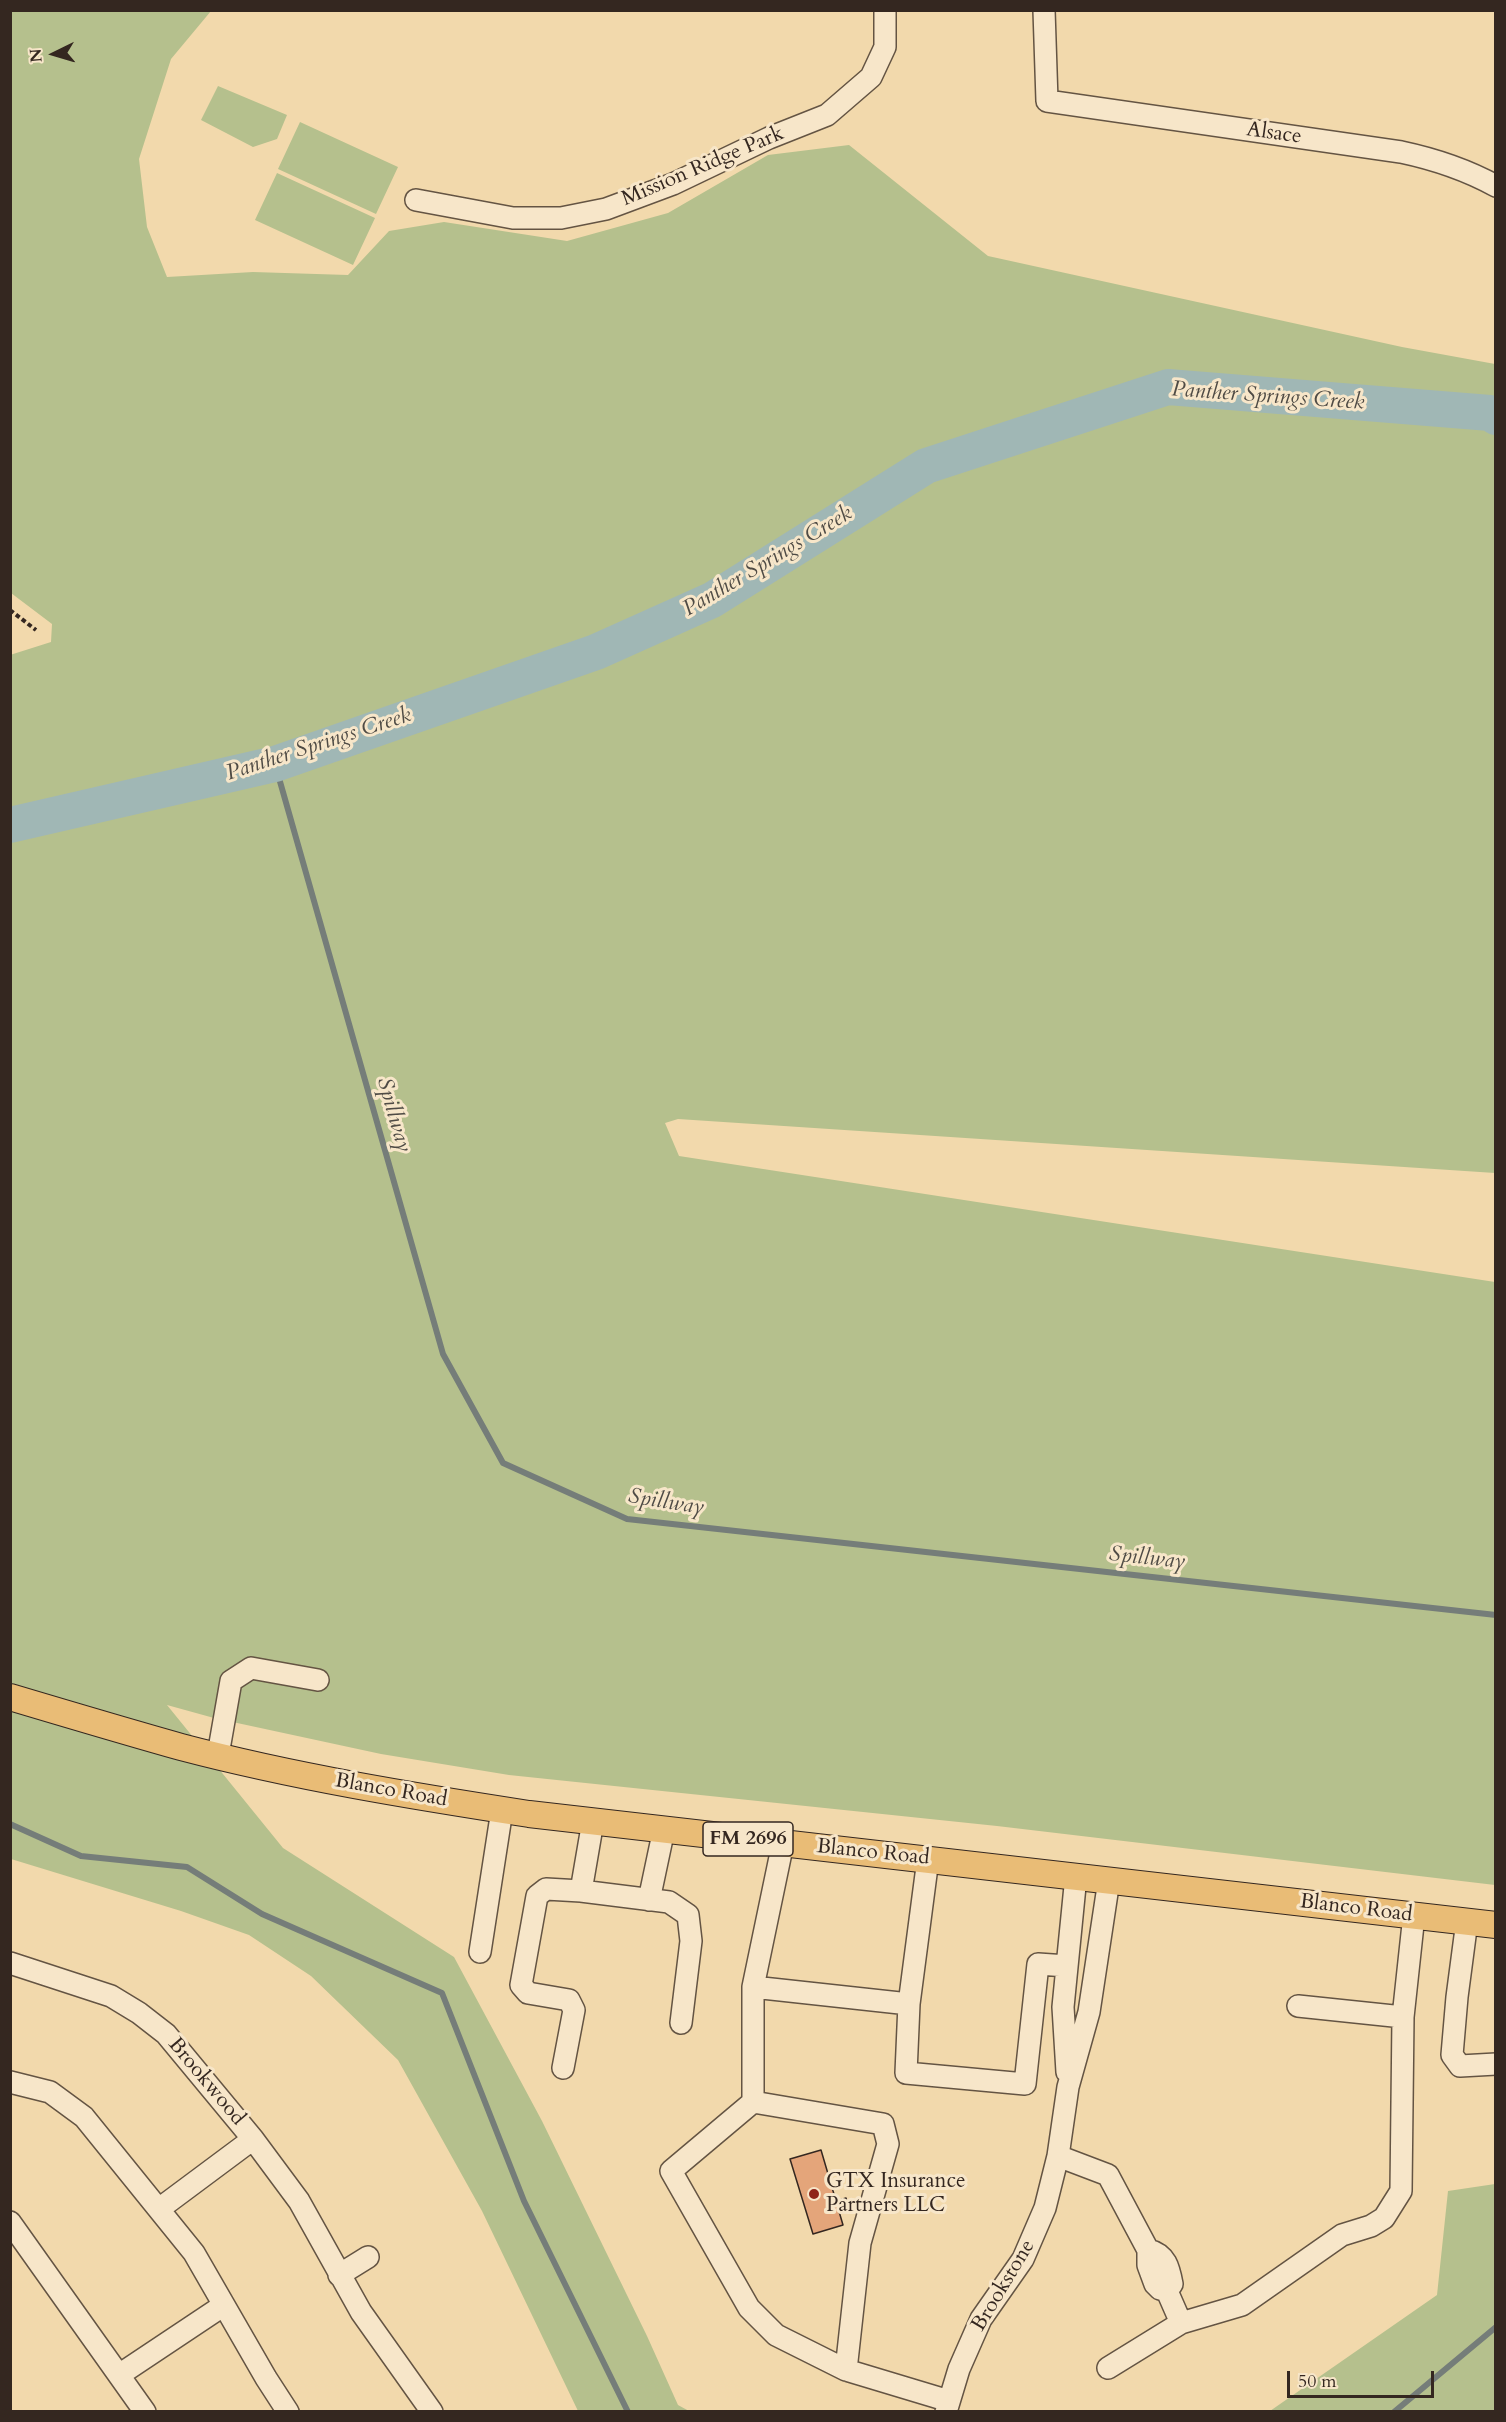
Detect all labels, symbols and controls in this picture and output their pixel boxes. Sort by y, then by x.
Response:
north arrow [24,24,84,84]
text: N [25,48,48,63]
street label: Alsace [1245,118,1303,150]
street label: Mission Ridge Park [618,121,788,213]
water label: Panther Springs Creek [1171,377,1365,417]
water label: Panther Springs Creek [678,501,858,623]
water label: Panther Springs Creek [223,703,415,787]
water label: Spillway [370,1075,416,1155]
water label: Spillway [626,1484,706,1522]
water label: Spillway [1108,1542,1186,1576]
street label: Blanco Road [333,1769,449,1813]
road number: FM 2696 [703,1822,793,1856]
street label: Blanco Road [815,1835,931,1871]
street label: Blanco Road [1298,1890,1414,1928]
street label: Brookwood [162,2033,250,2131]
place label: GTX Insurance Partners LLC [826,2169,966,2219]
marker: GTX Insurance Partners LLC [807,2187,821,2201]
street label: Brookstone [967,2236,1041,2336]
scale bar [1290,2359,1437,2397]
text: 50 m [1298,2369,1337,2394]

